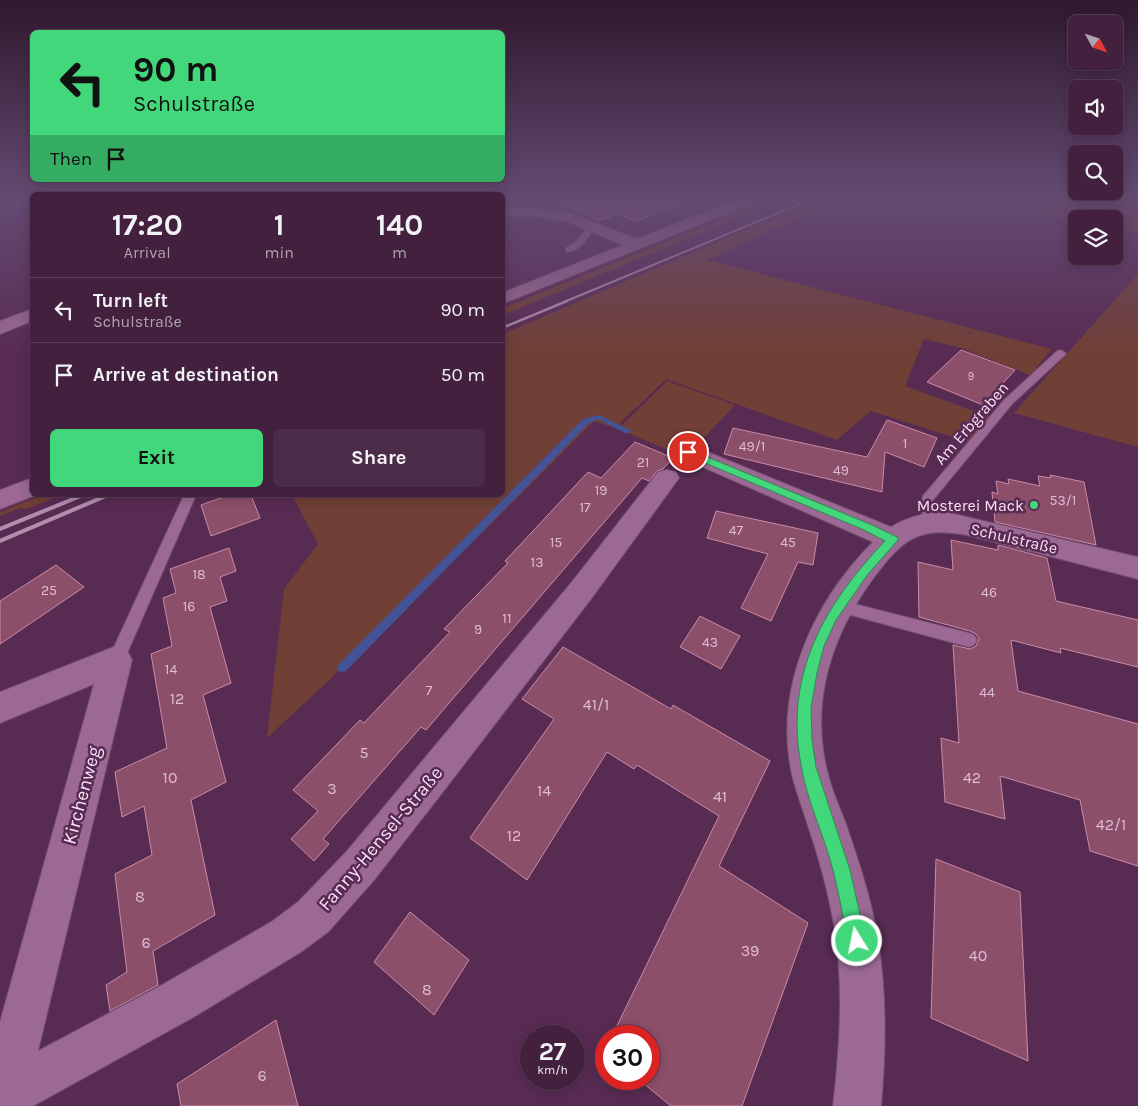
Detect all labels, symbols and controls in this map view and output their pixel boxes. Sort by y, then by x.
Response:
north arrow [1068,15,1122,70]
map controls [1068,15,1123,265]
text: 90 m [133,49,219,90]
icon: left [50,50,115,115]
button: sound [1068,80,1123,135]
text: Schulstraße [133,91,255,117]
icon: arrive [102,145,130,173]
button: search [1068,145,1123,200]
text: Then [50,148,92,170]
text: 17:20 [112,207,183,243]
text: 1 [274,207,284,243]
text: 140 [376,207,423,243]
button: layers [1068,210,1123,265]
text: Arrival [124,243,171,262]
text: min [264,243,294,262]
text: m [392,243,407,262]
text: Turn left [93,290,168,312]
icon: left [50,296,78,324]
text: 90 m [440,299,485,321]
text: Schulstraße [93,312,182,331]
icon: arrive [50,361,78,389]
text: Arrive at destination [93,364,279,386]
text: 50 m [441,364,485,386]
house number: 9 [968,370,974,383]
street label: Am Erbgraben [930,378,1012,469]
button: Exit [50,429,263,487]
button: Share [273,429,485,487]
pin [667,431,709,473]
house number: 1 [903,435,907,452]
icon: arrive [674,438,702,466]
house number: 49/1 [739,438,765,455]
house number: 21 [637,454,649,471]
house number: 49 [833,462,849,479]
house number: 19 [595,482,607,499]
house number: 53/1 [1050,492,1076,509]
place label: Mosterei Mack [917,496,1024,515]
house number: 17 [579,499,591,516]
marker: Mosterei Mack [1028,499,1040,511]
street label: Schulstraße [968,519,1059,558]
house number: 47 [729,522,744,539]
house number: 15 [550,534,562,551]
house number: 45 [780,534,796,551]
house number: 13 [531,554,543,571]
house number: 18 [192,566,206,583]
house number: 25 [41,582,57,599]
house number: 46 [981,584,997,601]
house number: 16 [183,598,195,615]
house number: 11 [502,610,512,627]
house number: 9 [474,621,482,638]
house number: 43 [702,634,718,651]
house number: 14 [165,661,177,678]
house number: 7 [426,682,433,699]
house number: 44 [979,684,995,701]
house number: 12 [170,689,184,708]
house number: 41/1 [583,695,609,714]
street label: Kirchenweg [58,743,106,847]
house number: 5 [359,743,369,762]
street label: Fanny-Hensel-Straße [314,762,447,915]
house number: 10 [163,768,177,787]
house number: 42 [963,768,981,787]
house number: 3 [327,779,337,798]
house number: 14 [537,781,551,800]
house number: 41 [713,787,727,806]
house number: 42/1 [1096,815,1126,834]
house number: 12 [507,826,521,845]
house number: 8 [135,887,145,906]
position arrow [830,914,882,966]
house number: 6 [141,933,151,952]
house number: 39 [741,941,759,960]
house number: 40 [969,946,987,965]
house number: 8 [422,980,432,999]
speed limit sign: 30 [595,1025,660,1090]
text: 27 [539,1037,566,1066]
text: km/h [537,1063,568,1077]
house number: 6 [257,1066,267,1085]

